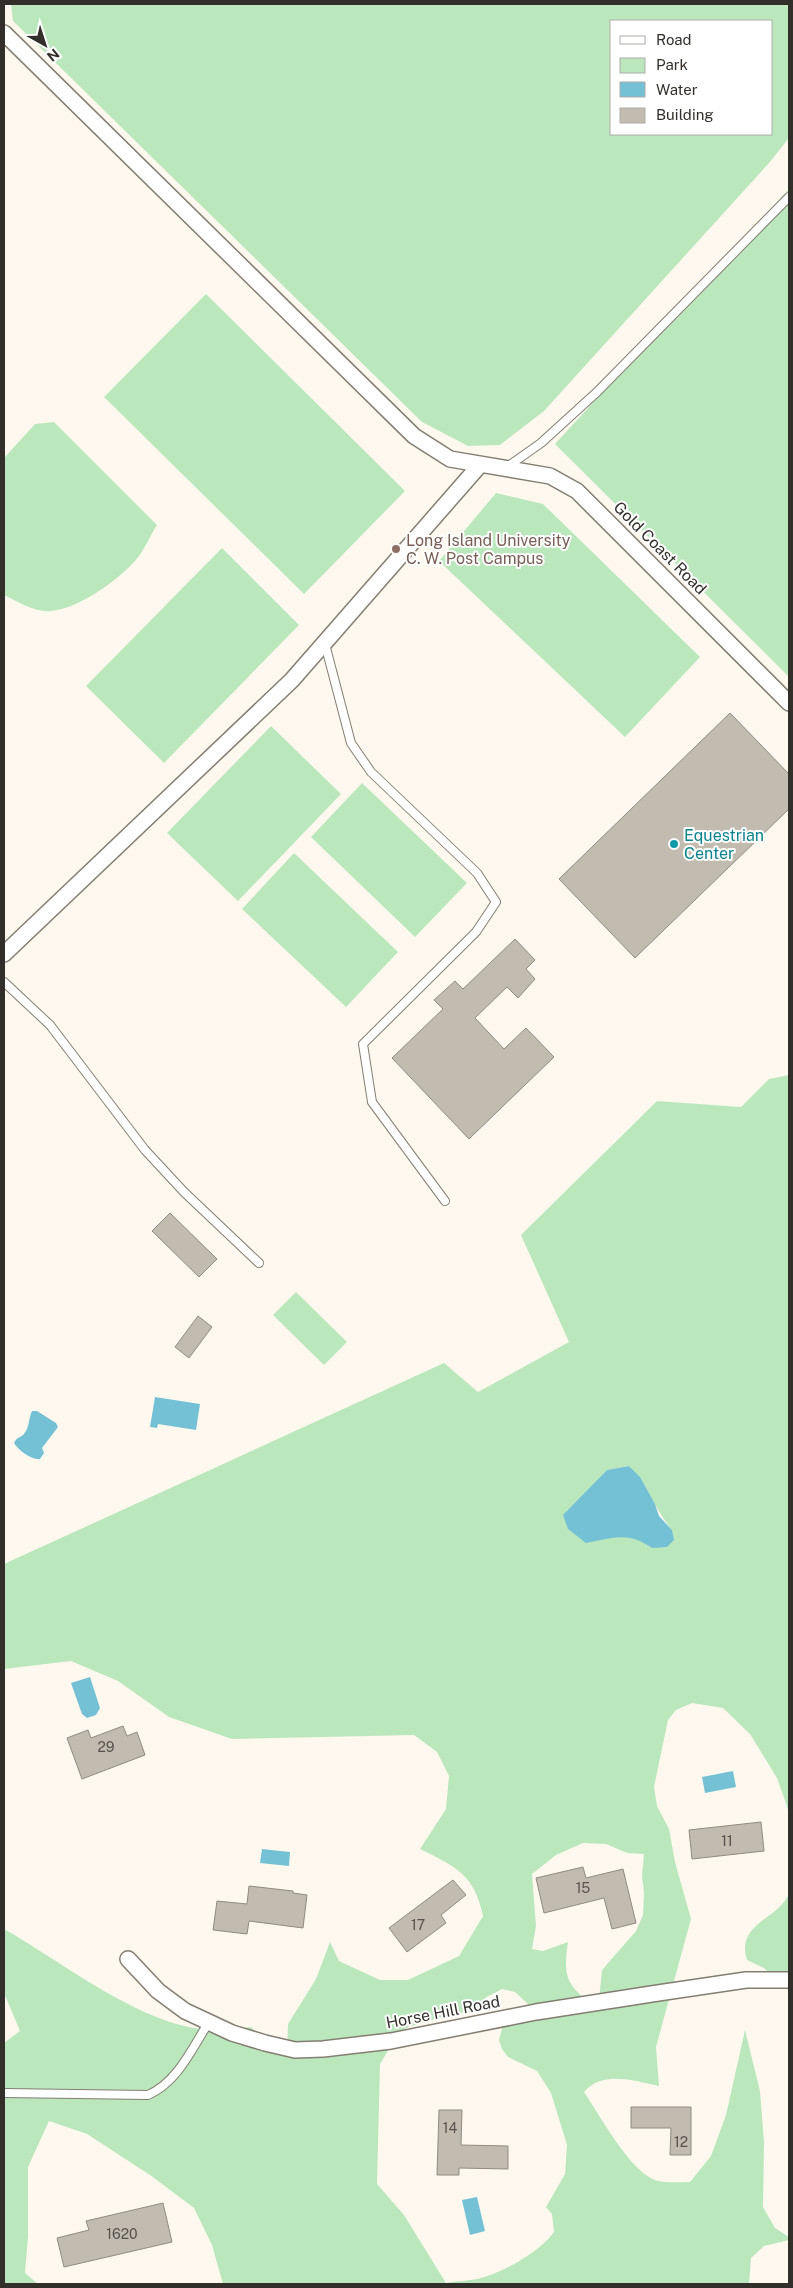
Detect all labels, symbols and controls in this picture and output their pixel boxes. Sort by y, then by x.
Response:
north arrow [20,20,70,70]
legend [610,20,773,135]
text: Road [656,31,692,48]
text: N [44,45,62,65]
text: Park [656,56,688,73]
text: Water [656,81,698,98]
text: Building [656,106,714,123]
street label: Gold Coast Road [610,498,710,598]
place label: Long Island University C. W. Post Campus [406,531,571,568]
marker: Long Island University C. W. Post Campus [390,543,402,555]
place label: Equestrian Center [684,826,764,863]
marker: Equestrian Center [668,838,680,850]
house number: 29 [97,1739,115,1755]
house number: 11 [721,1833,733,1849]
house number: 15 [576,1880,590,1896]
house number: 17 [411,1917,425,1933]
street label: Horse Hill Road [384,1992,502,2032]
house number: 14 [443,2120,457,2136]
house number: 12 [674,2134,688,2150]
house number: 1620 [106,2226,138,2242]

